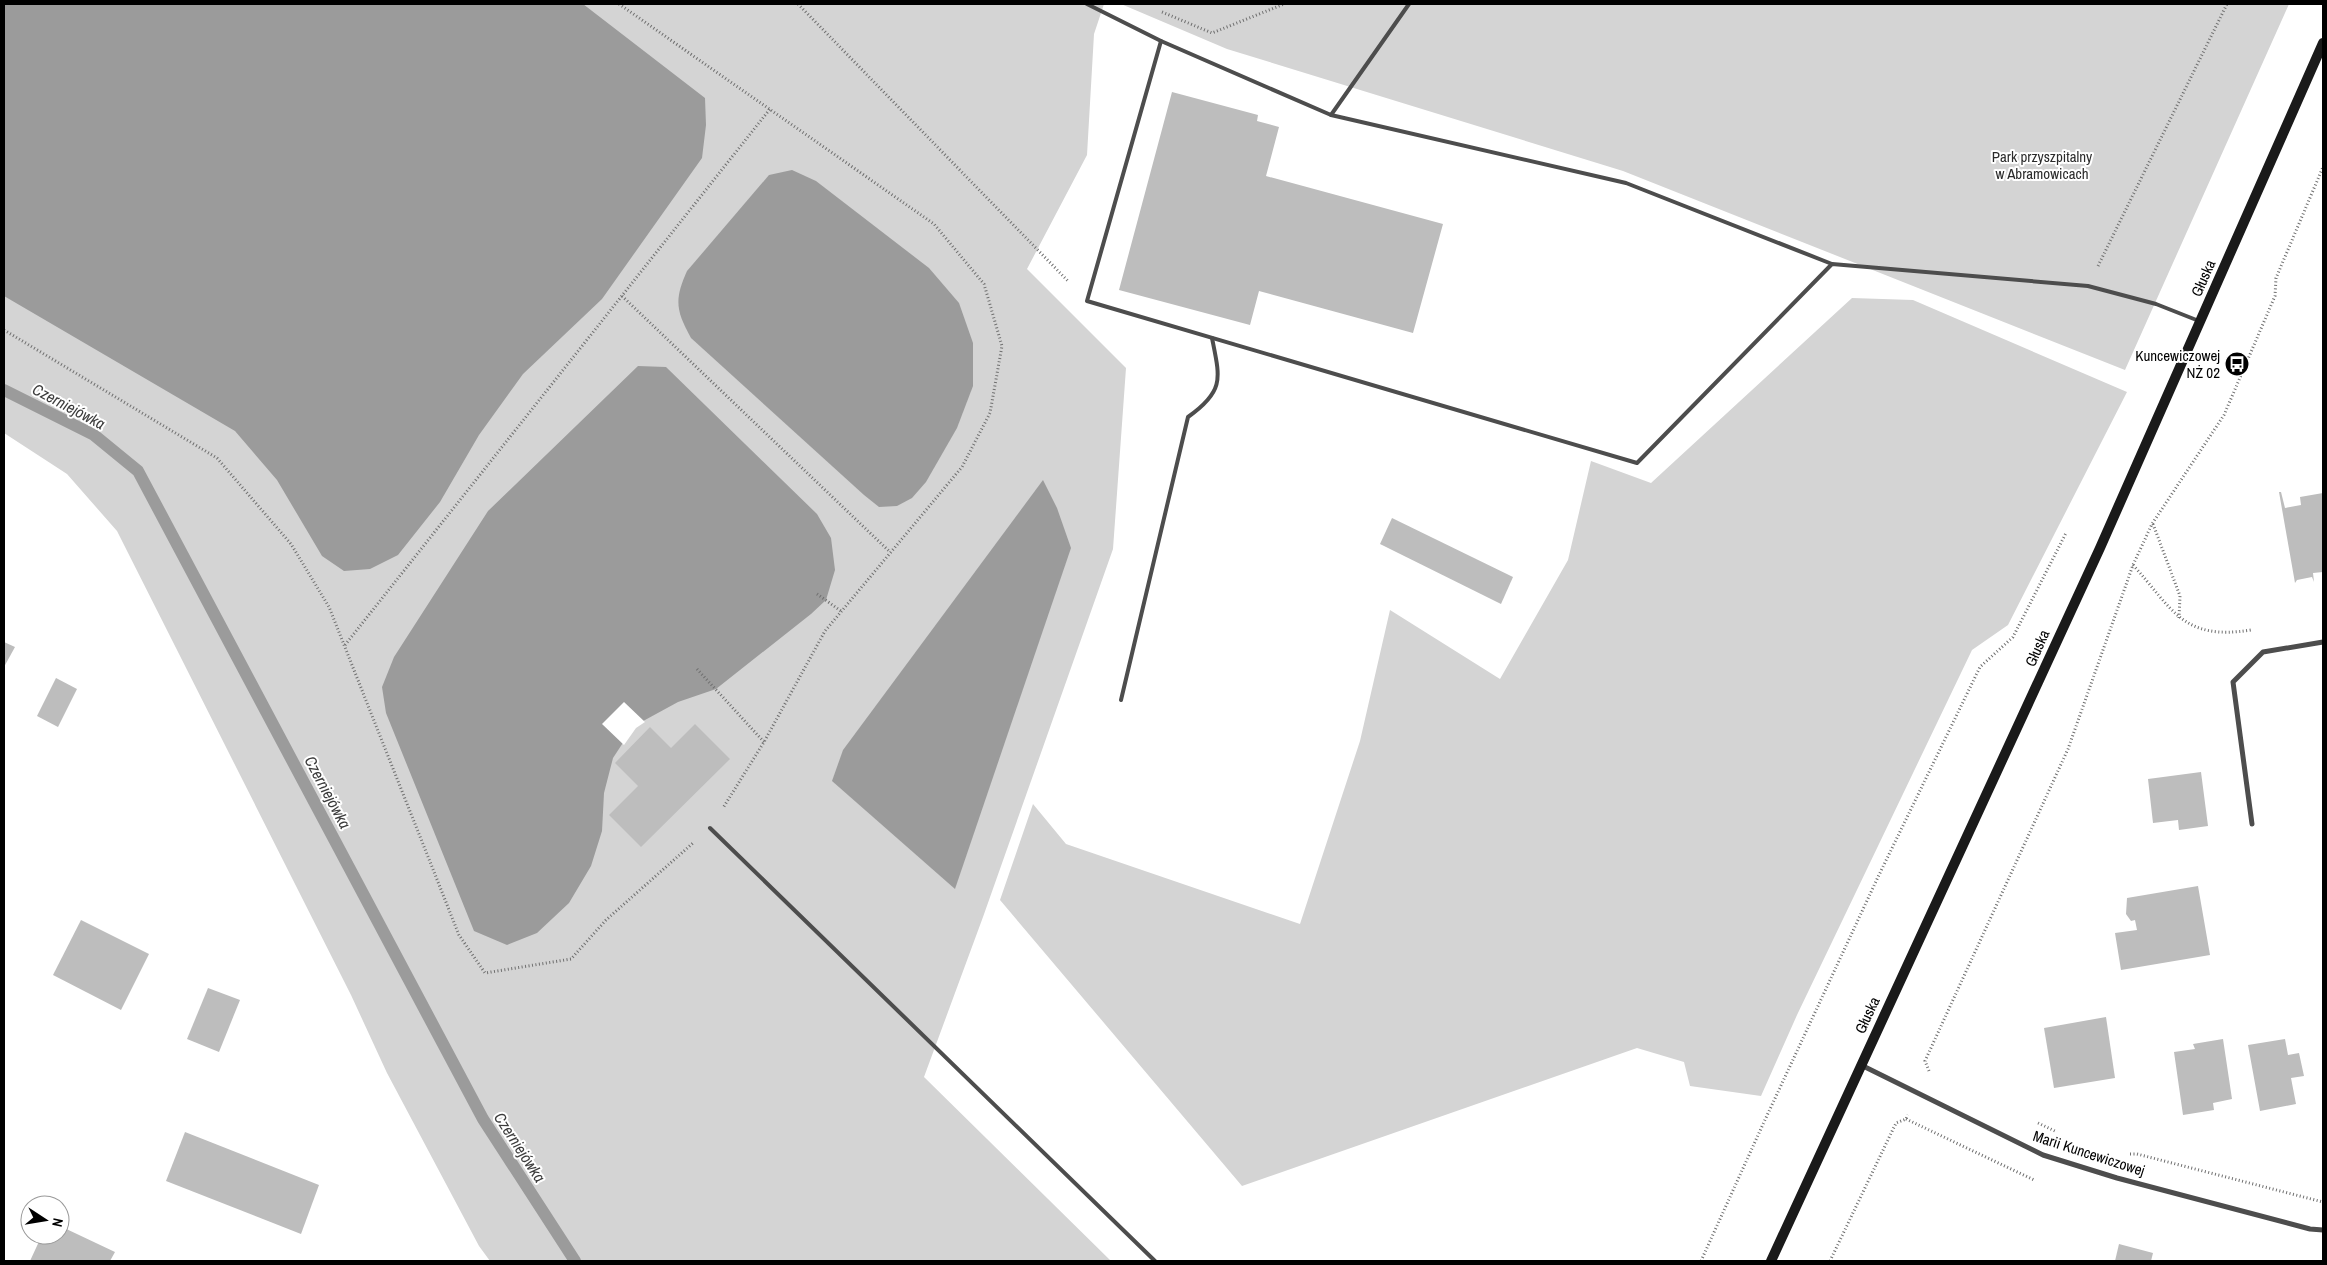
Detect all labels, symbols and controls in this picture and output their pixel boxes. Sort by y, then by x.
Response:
park label: Park przyszpitalny w Abramowicach [1992,146,2093,184]
street label: Głuska [2186,256,2220,300]
place label: Kuncewiczowej NŻ 02 [2135,345,2220,383]
bus stop icon: Kuncewiczowej NŻ 02 [2224,351,2250,377]
water label: Czerniejówka [29,378,109,434]
street label: Głuska [2020,626,2054,670]
water label: Czerniejówka [300,752,356,832]
street label: Głuska [1849,993,1885,1037]
water label: Czerniejówka [489,1108,551,1186]
street label: Marii Kuncewiczowej [2030,1125,2148,1181]
north arrow [20,1195,70,1245]
text: N [48,1217,67,1229]

